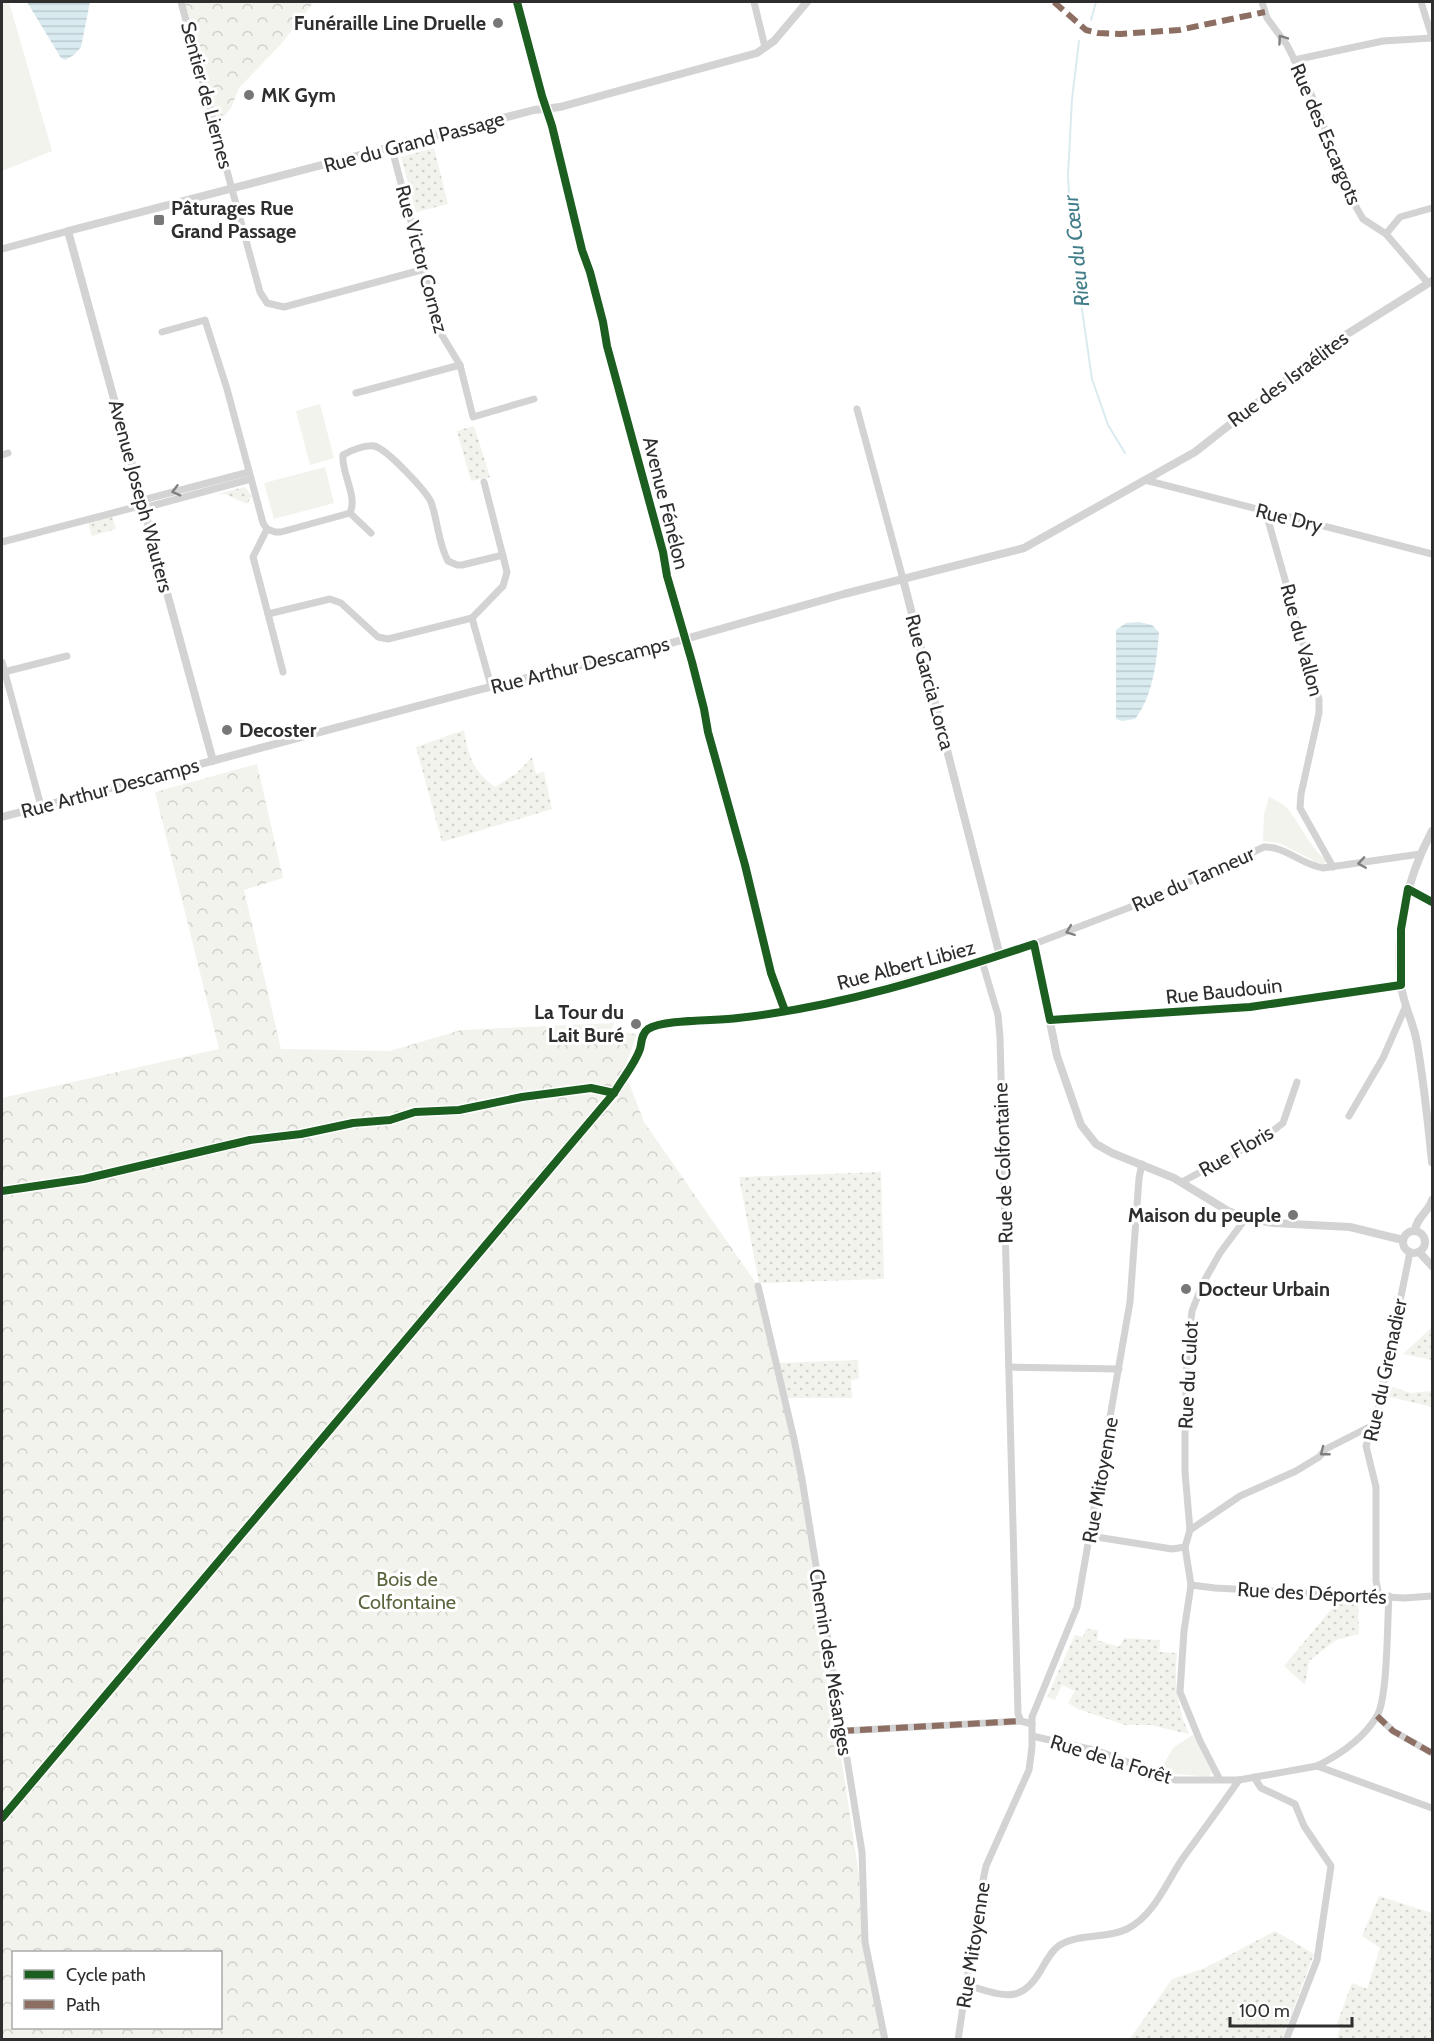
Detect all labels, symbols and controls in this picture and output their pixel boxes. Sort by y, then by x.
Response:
place label: Funéraille Line Druelle [294,11,486,35]
marker: Funéraille Line Druelle [491,16,505,30]
street label: Sentier de Liernes [176,19,238,171]
one-way arrow [1278,34,1289,45]
street label: Rue des Escargots [1285,60,1367,208]
place label: MK Gym [261,83,336,107]
marker: MK Gym [242,88,256,102]
street label: Rue du Grand Passage [321,106,507,178]
street label: Rue Victor Cornez [391,182,453,336]
water label: Rieu du Cœur [1058,193,1094,308]
place label: Pâturages Rue Grand Passage [171,196,296,243]
marker: Pâturages Rue Grand Passage [152,213,166,227]
street label: Rue des Israélites [1223,326,1353,432]
street label: Avenue Joseph Wauters [104,397,178,595]
street label: Avenue Fénélon [638,434,694,572]
one-way arrow [171,484,181,497]
street label: Rue Dry [1253,498,1325,538]
street label: Rue du Vallon [1275,581,1329,699]
street label: Rue Garcia Lorca [900,612,960,753]
street label: Rue Arthur Descamps [488,631,672,699]
place label: Decoster [239,718,317,742]
marker: Decoster [220,723,234,737]
street label: Rue Arthur Descamps [18,753,202,823]
street label: Rue du Tanneur [1128,841,1259,917]
one-way arrow [1358,856,1368,869]
one-way arrow [1065,924,1076,936]
street label: Rue Albert Libiez [834,935,978,995]
street label: Rue Baudouin [1165,973,1283,1009]
place label: La Tour du Lait Buré [534,1000,624,1047]
marker: La Tour du Lait Buré [629,1017,643,1031]
street label: Rue de Colfontaine [988,1082,1018,1244]
street label: Rue Floris [1195,1120,1277,1182]
place label: Maison du peuple [1128,1203,1281,1227]
marker: Maison du peuple [1286,1208,1300,1222]
place label: Docteur Urbain [1198,1277,1330,1301]
marker: Docteur Urbain [1179,1282,1193,1296]
street label: Rue du Grenadier [1358,1296,1412,1444]
street label: Rue du Culot [1173,1320,1203,1429]
street label: Rue Mitoyenne [1077,1415,1123,1545]
one-way arrow [1320,1445,1331,1456]
park label: Bois de Colfontaine [358,1567,456,1614]
street label: Chemin des Mésanges [804,1567,858,1757]
street label: Rue des Déportés [1237,1577,1387,1609]
street label: Rue de la Forêt [1048,1729,1175,1789]
street label: Rue Mitoyenne [951,1880,995,2010]
legend [12,1951,222,2029]
text: Cycle path [66,1964,146,1986]
scale bar [1230,1990,1352,2028]
text: Path [66,1994,100,2016]
text: 100 m [1239,2000,1290,2022]

